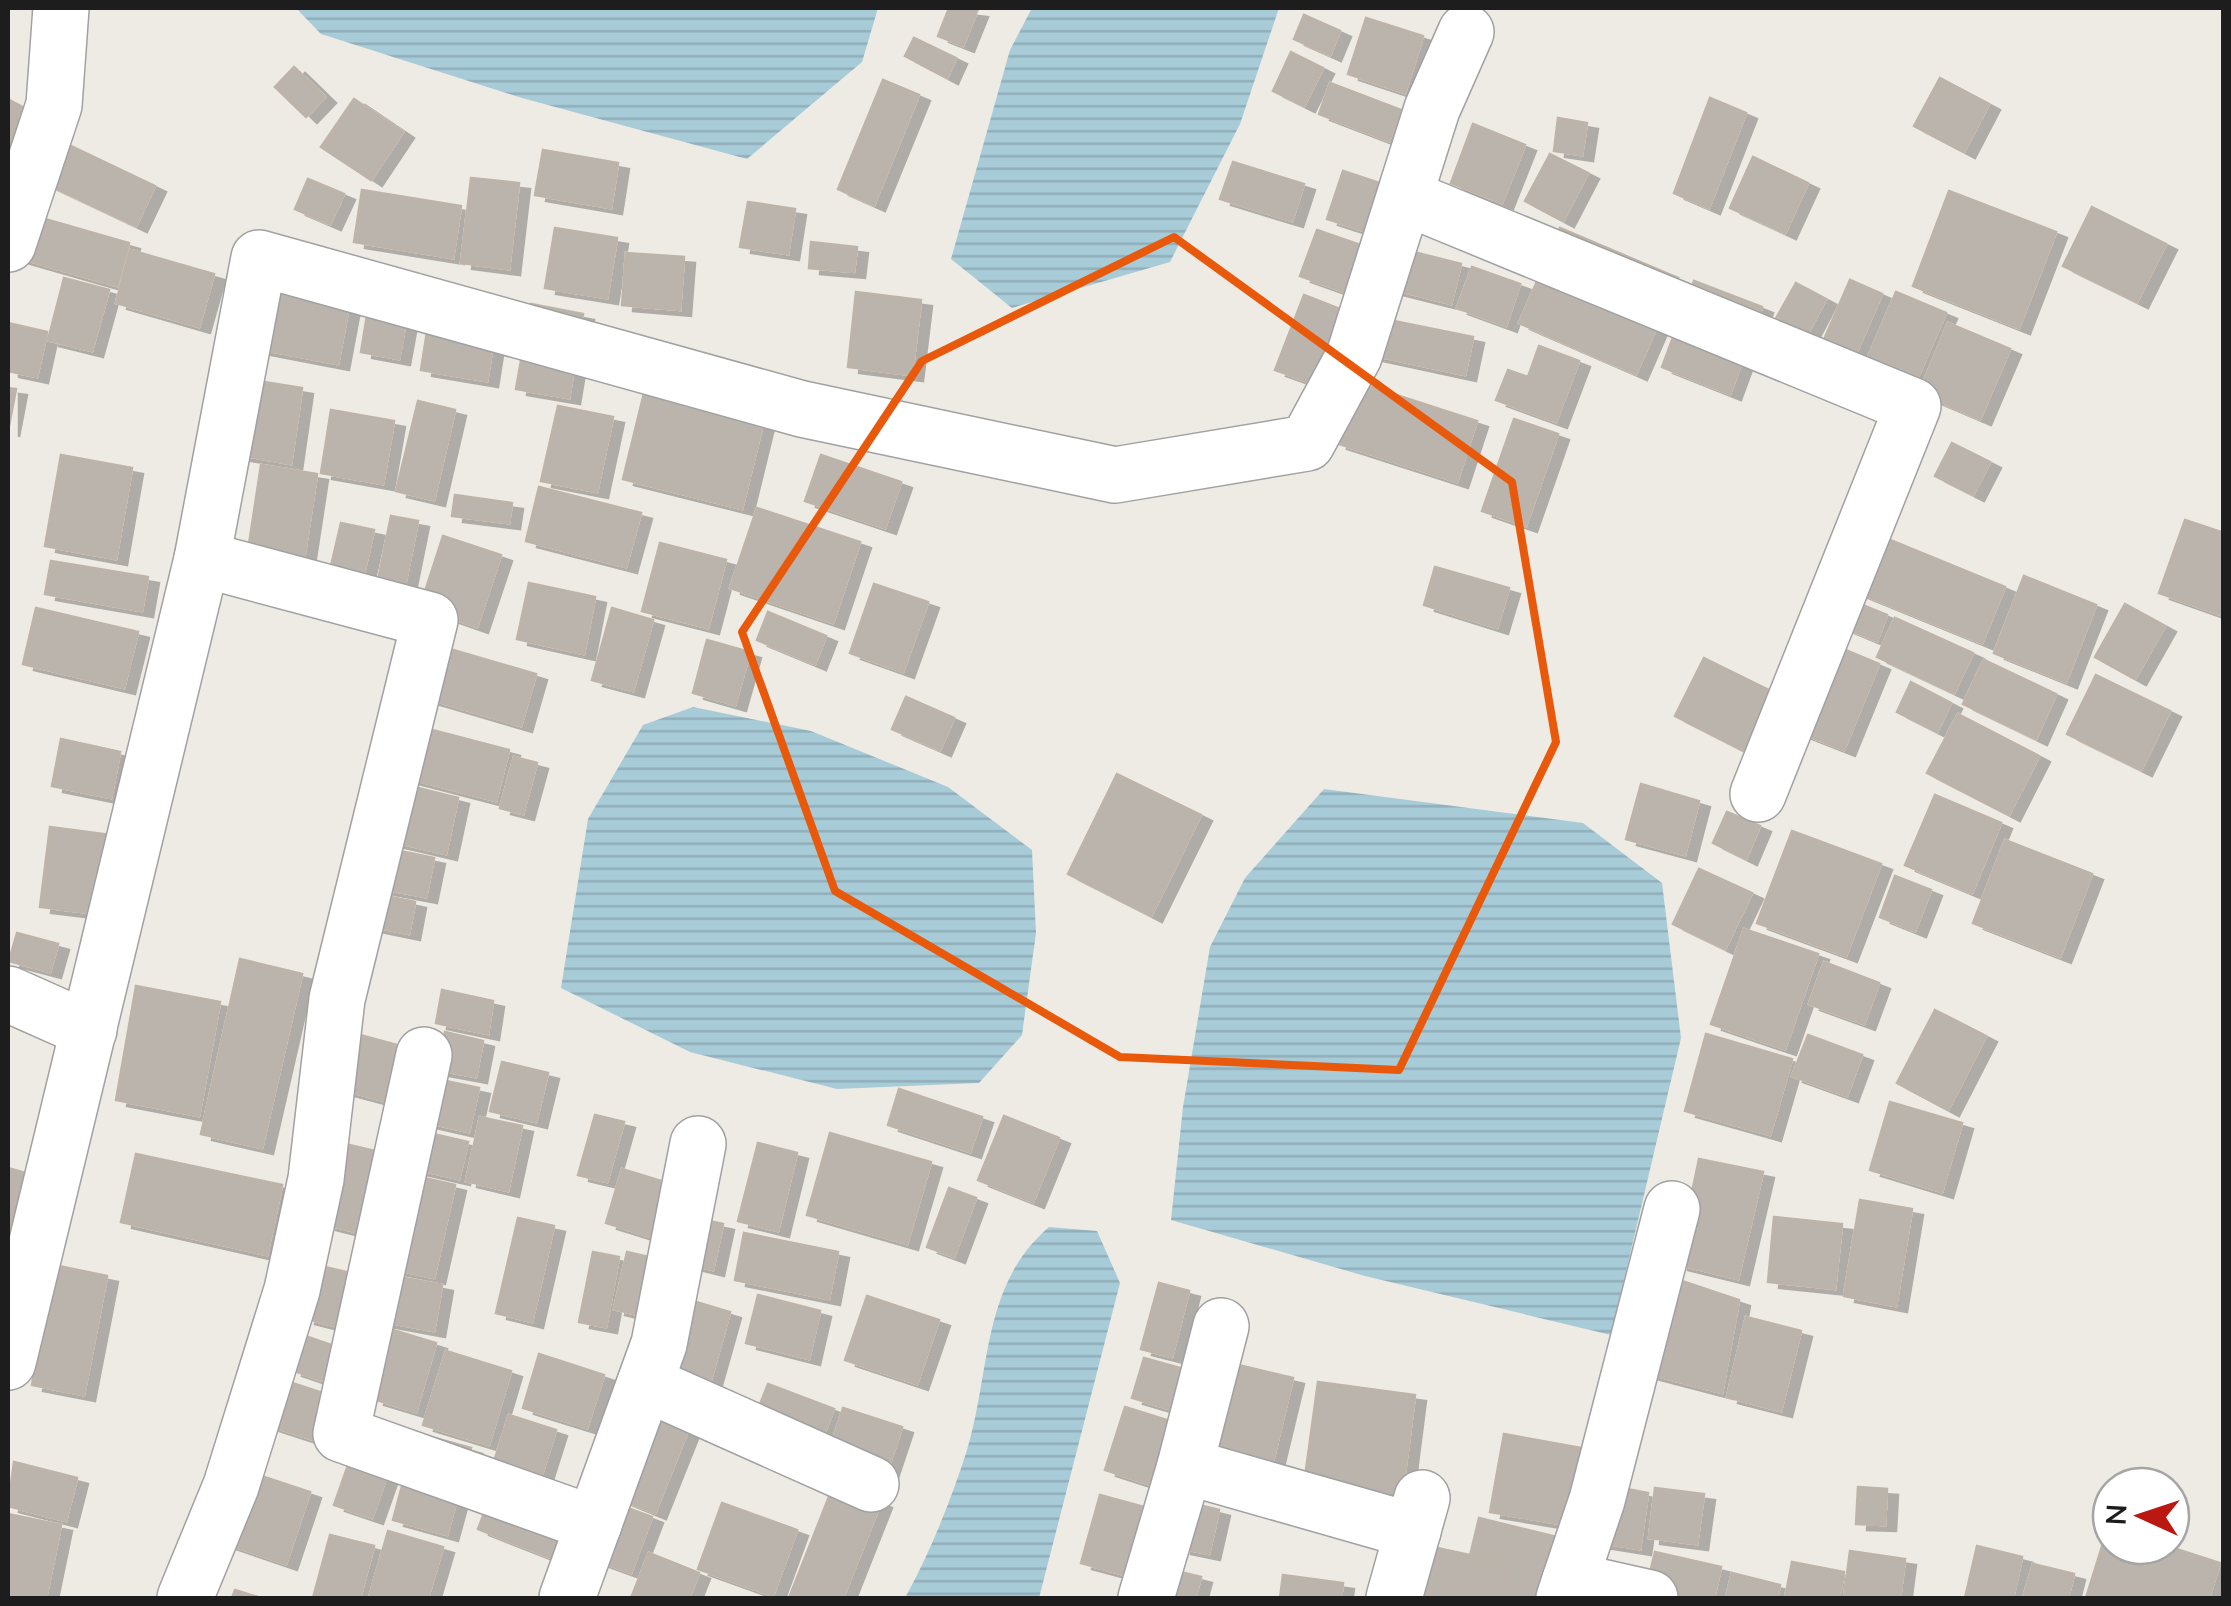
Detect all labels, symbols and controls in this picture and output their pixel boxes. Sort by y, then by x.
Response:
north arrow [2091,1466,2191,1566]
text: N [2098,1503,2134,1526]

